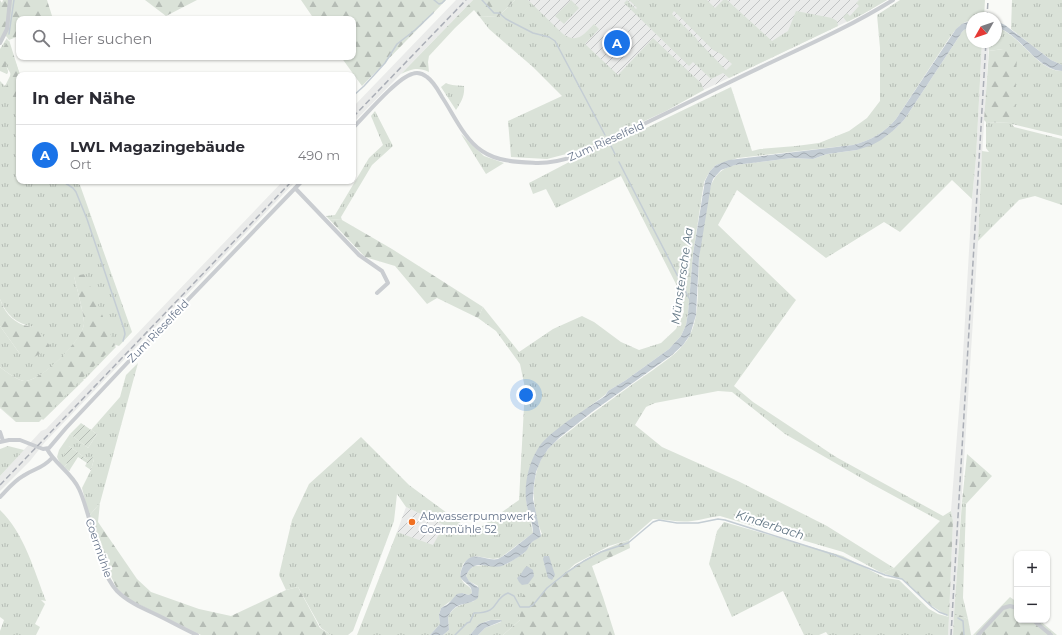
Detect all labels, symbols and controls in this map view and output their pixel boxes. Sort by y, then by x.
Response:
north arrow [966,12,1002,48]
search box [16,16,356,60]
icon: search [30,27,52,49]
pin: A [604,28,630,58]
text: Hier suchen [62,29,152,48]
text: In der Nähe [32,88,136,108]
street label: Zum Rieselfeld [566,118,646,164]
text: LWL Magazingebäude [70,137,245,156]
text: A [40,147,50,163]
text: 490 m [298,147,340,163]
text: Ort [70,156,92,172]
water label: Münstersche Aa [667,226,696,325]
street label: Zum Rieselfeld [124,297,192,365]
your location [516,385,536,405]
water label: Kinderbach [734,506,806,543]
place label: Abwasserpumpwerk Coermühle 52 [420,509,534,536]
street label: Coermühle [82,517,116,580]
marker: Abwasserpumpwerk Coermühle 52 [407,517,417,527]
map controls [1014,551,1050,623]
button: + [1014,551,1050,587]
button: − [1014,587,1050,623]

